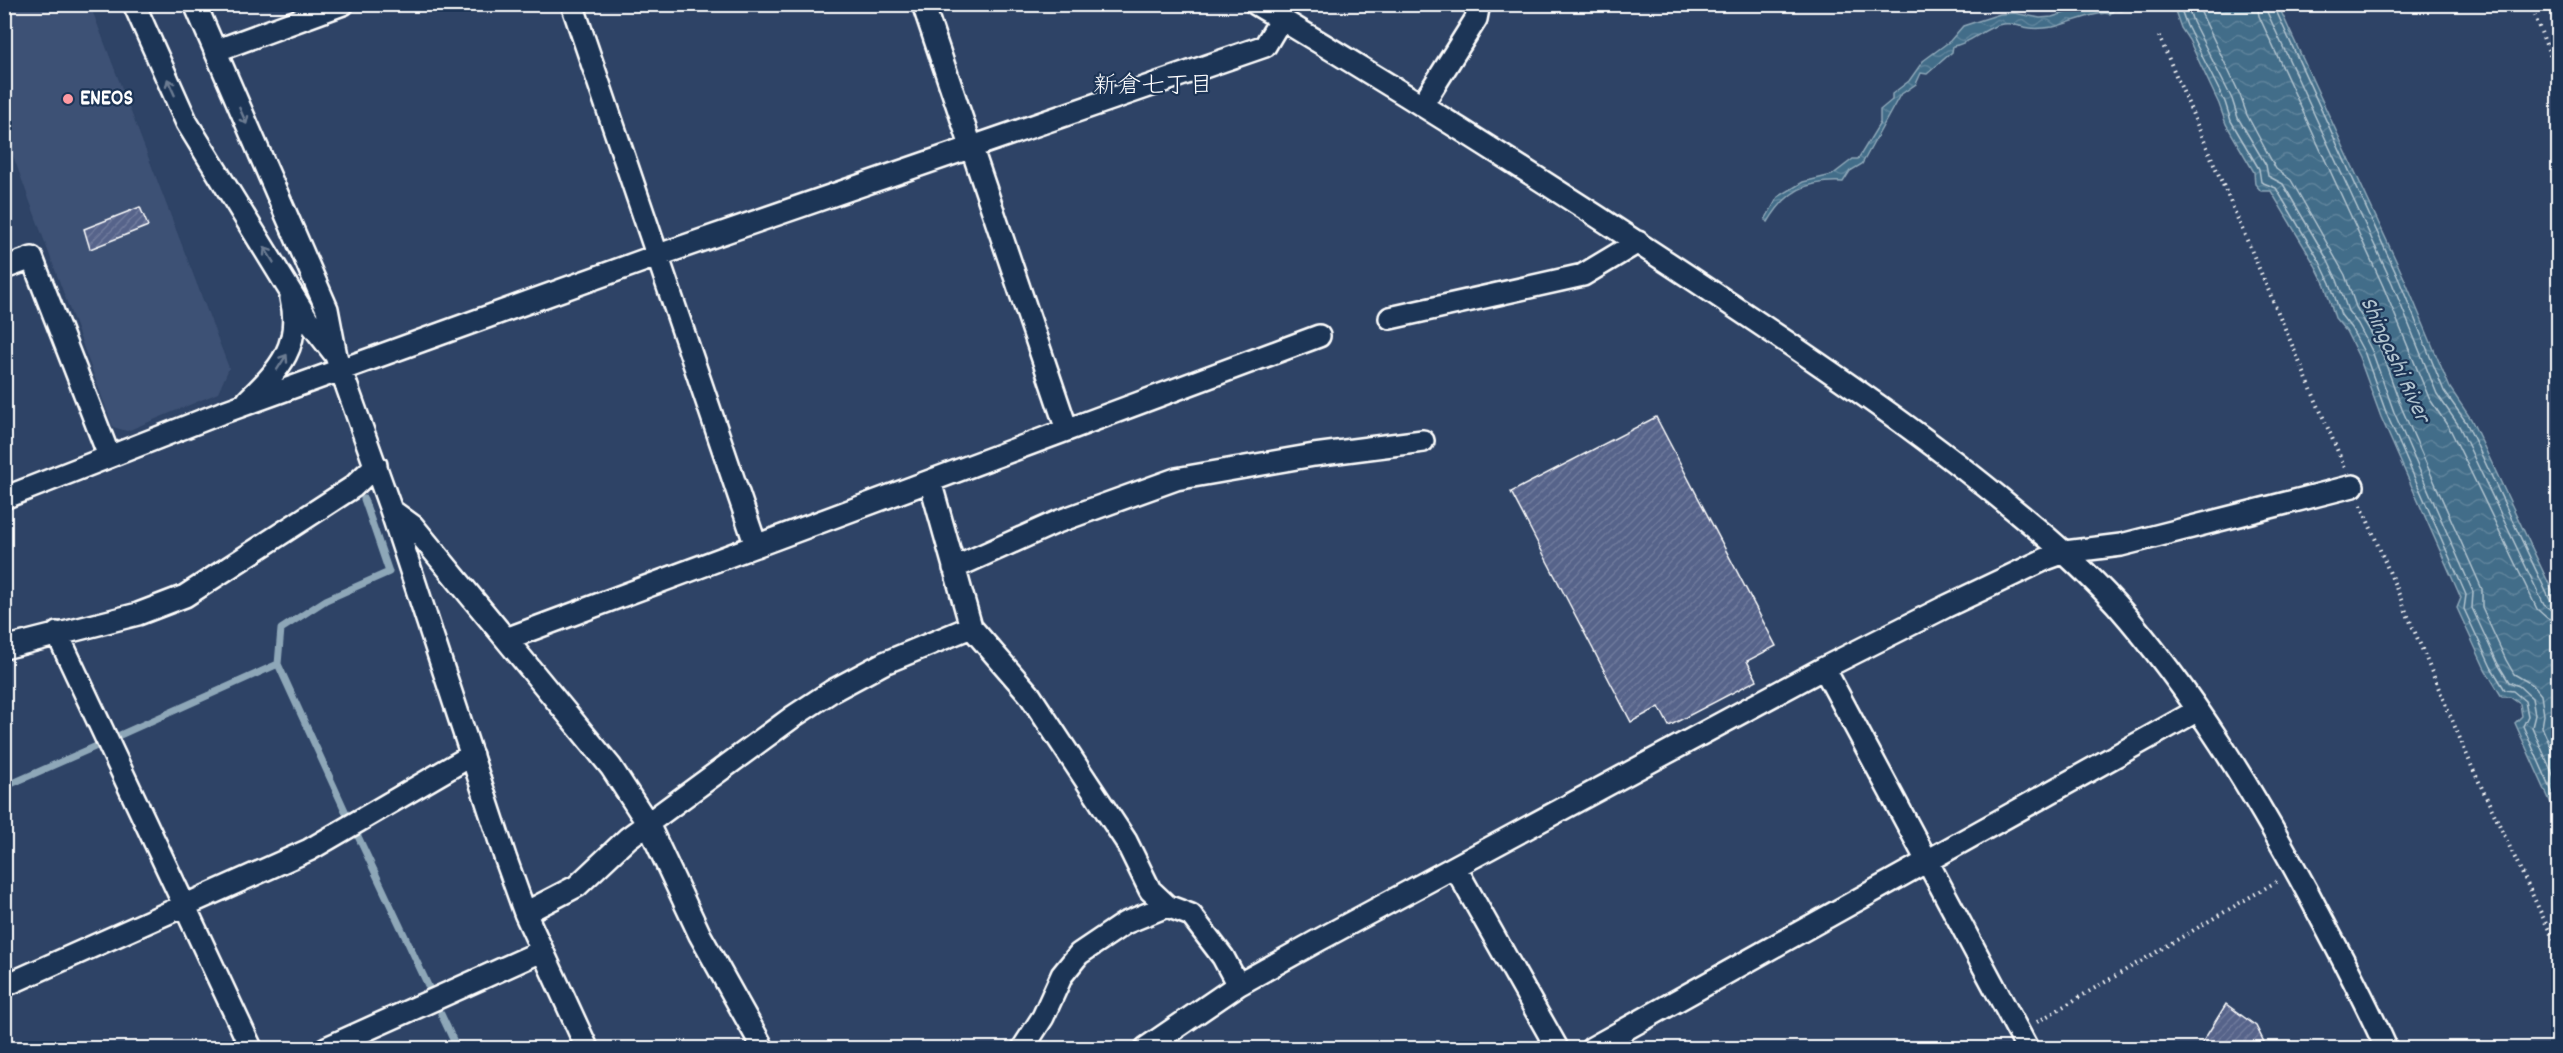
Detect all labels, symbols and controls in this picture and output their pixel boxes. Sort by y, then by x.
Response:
district label: 新倉七丁目 [1093,70,1213,104]
one-way arrow [164,78,176,96]
place label: ENEOS [80,84,133,115]
marker: ENEOS [61,92,75,106]
one-way arrow [238,106,249,125]
one-way arrow [263,247,275,264]
water label: Shingashi River [2350,291,2439,431]
one-way arrow [277,354,289,371]

